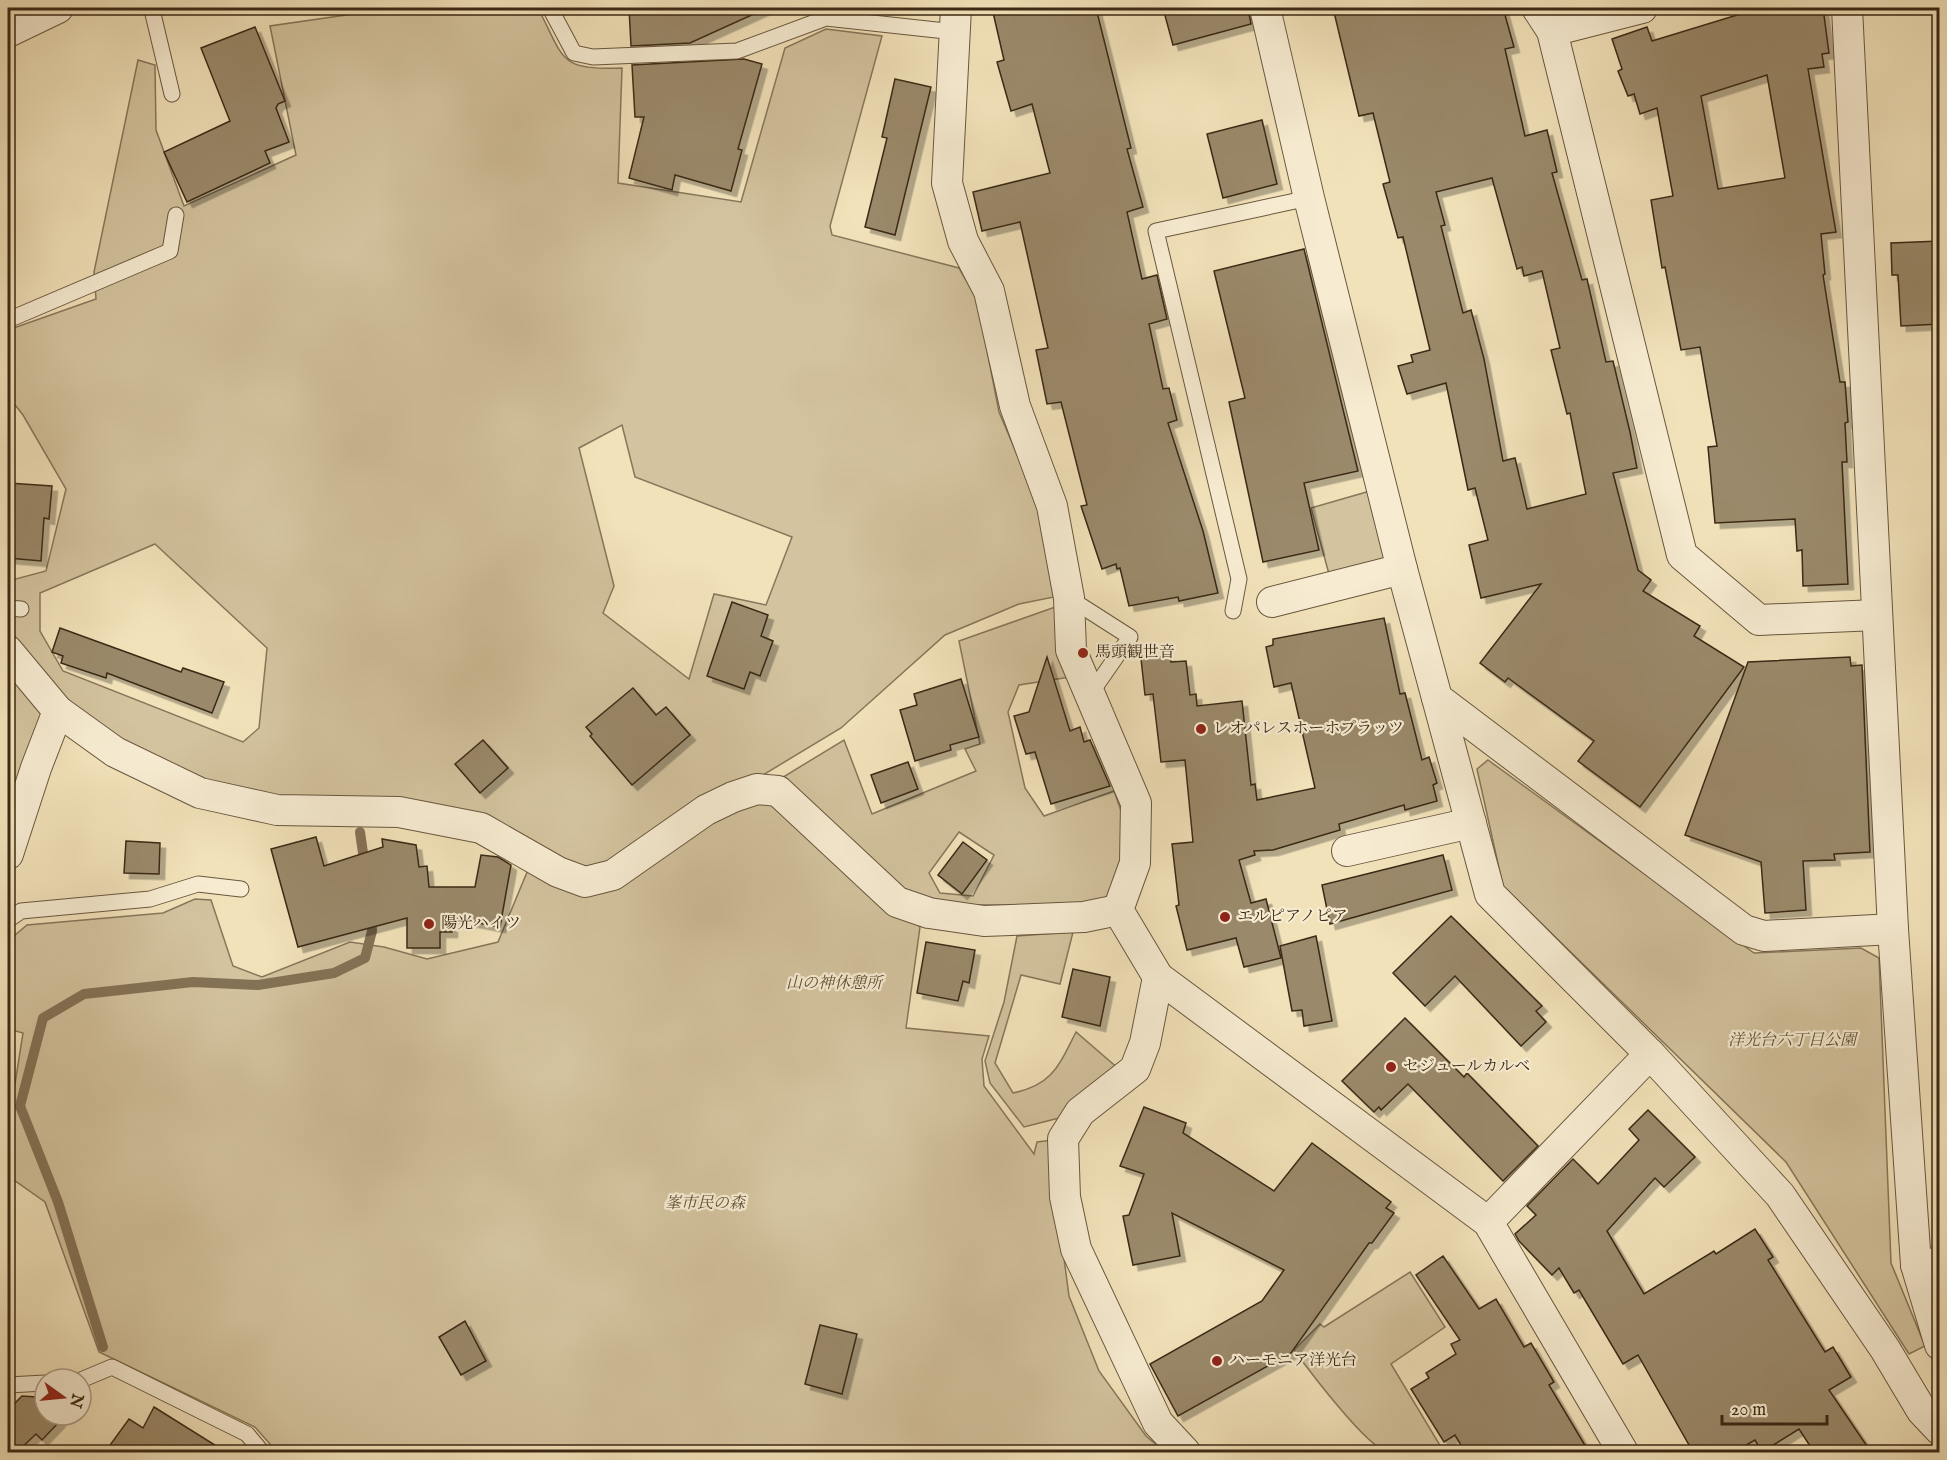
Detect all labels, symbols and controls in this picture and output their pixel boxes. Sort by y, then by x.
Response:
place label: 馬頭観世音 [1095,643,1175,663]
marker: 馬頭観世音 [1076,646,1090,660]
place label: レオパレスホーホプラッツ [1213,719,1404,739]
marker: レオパレスホーホプラッツ [1194,722,1208,736]
place label: エルピアノピア [1237,907,1348,927]
marker: エルピアノピア [1218,910,1232,924]
place label: 陽光ハイツ [441,914,521,934]
marker: 陽光ハイツ [422,917,436,931]
park label: 山の神休憩所 [786,974,885,994]
park label: 洋光台六丁目公園 [1728,1031,1859,1051]
place label: セジュールカルベ [1403,1057,1530,1077]
marker: セジュールカルベ [1384,1060,1398,1074]
park label: 峯市民の森 [665,1194,747,1214]
place label: ハーモニア洋光台 [1229,1351,1357,1371]
marker: ハーモニア洋光台 [1210,1354,1224,1368]
north arrow [33,1367,93,1427]
scale bar [1722,1388,1827,1426]
text: N [64,1390,87,1410]
text: 20 m [1731,1399,1766,1422]

